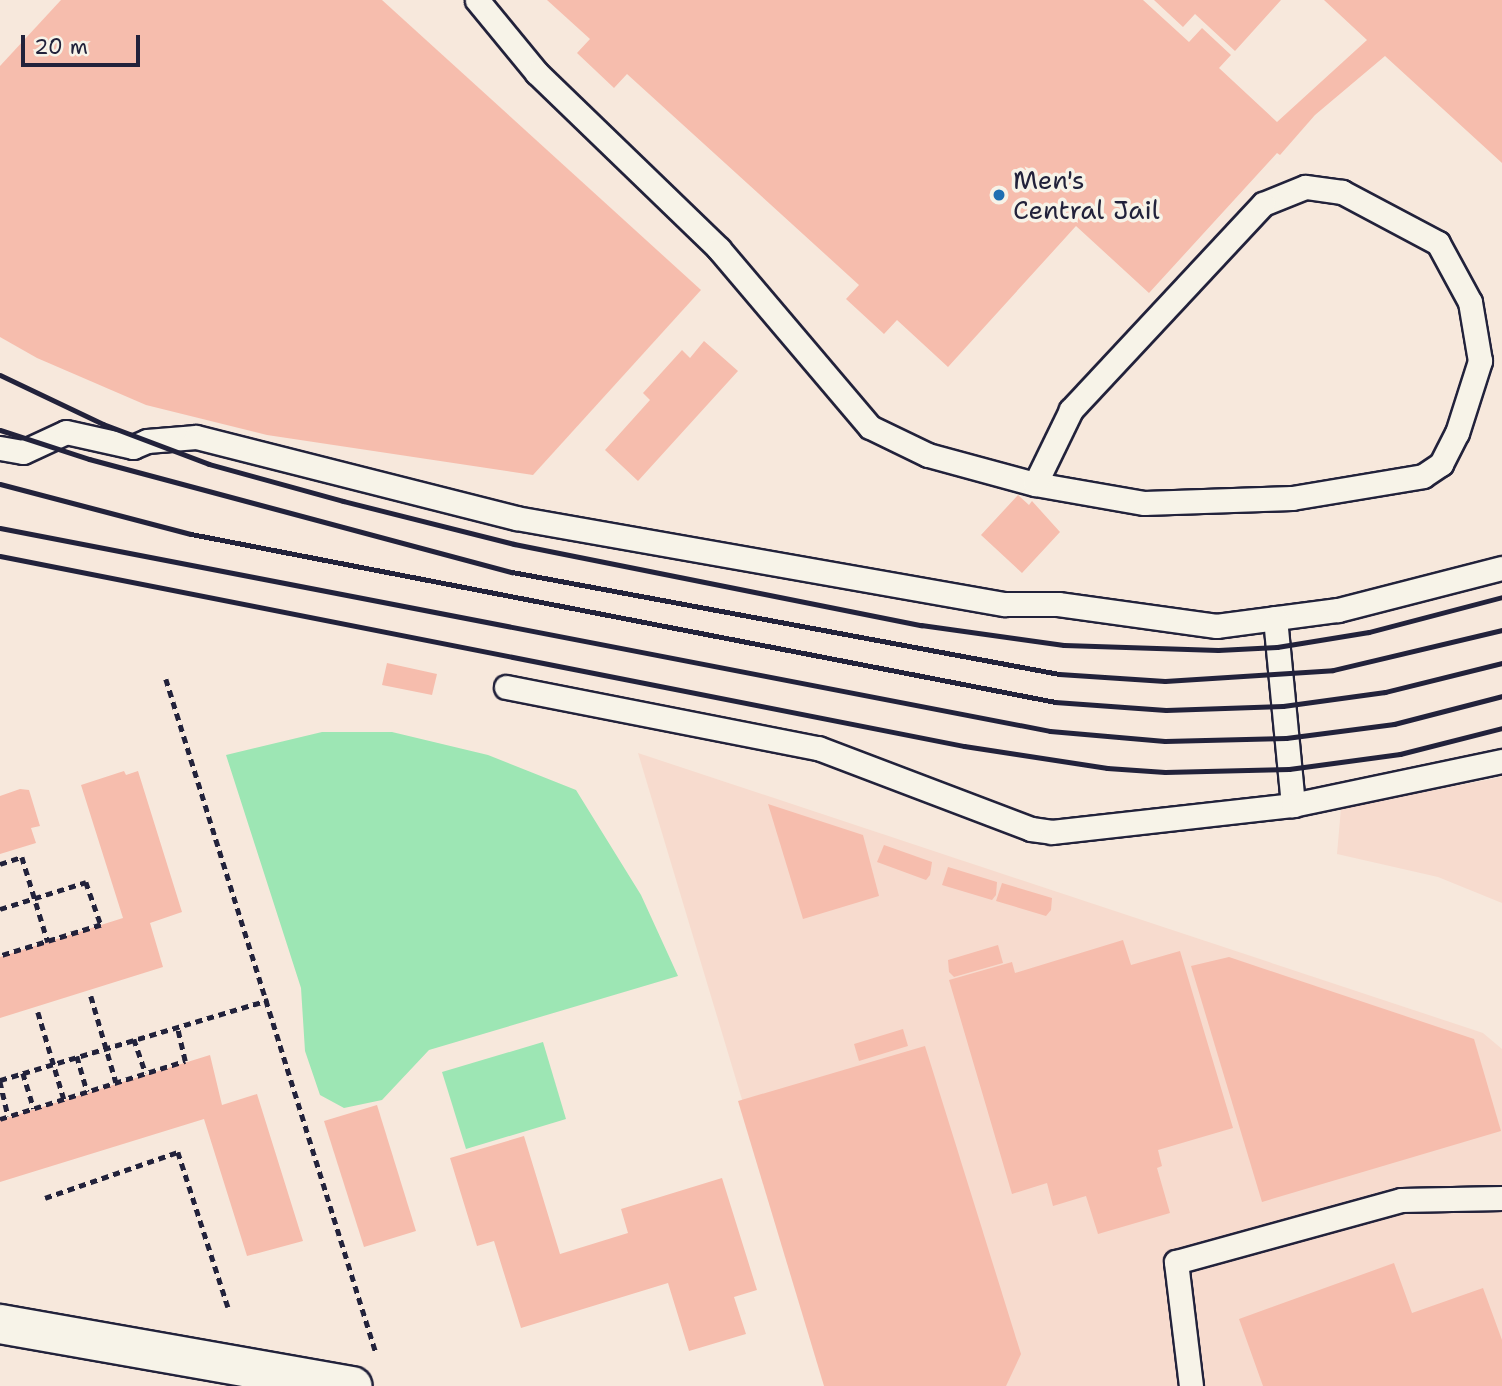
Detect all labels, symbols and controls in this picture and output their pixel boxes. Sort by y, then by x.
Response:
scale bar [24,21,144,65]
text: 20 m [34,33,88,61]
place label: Men's Central Jail [1013,164,1159,226]
marker: Men's Central Jail [991,187,1007,203]

